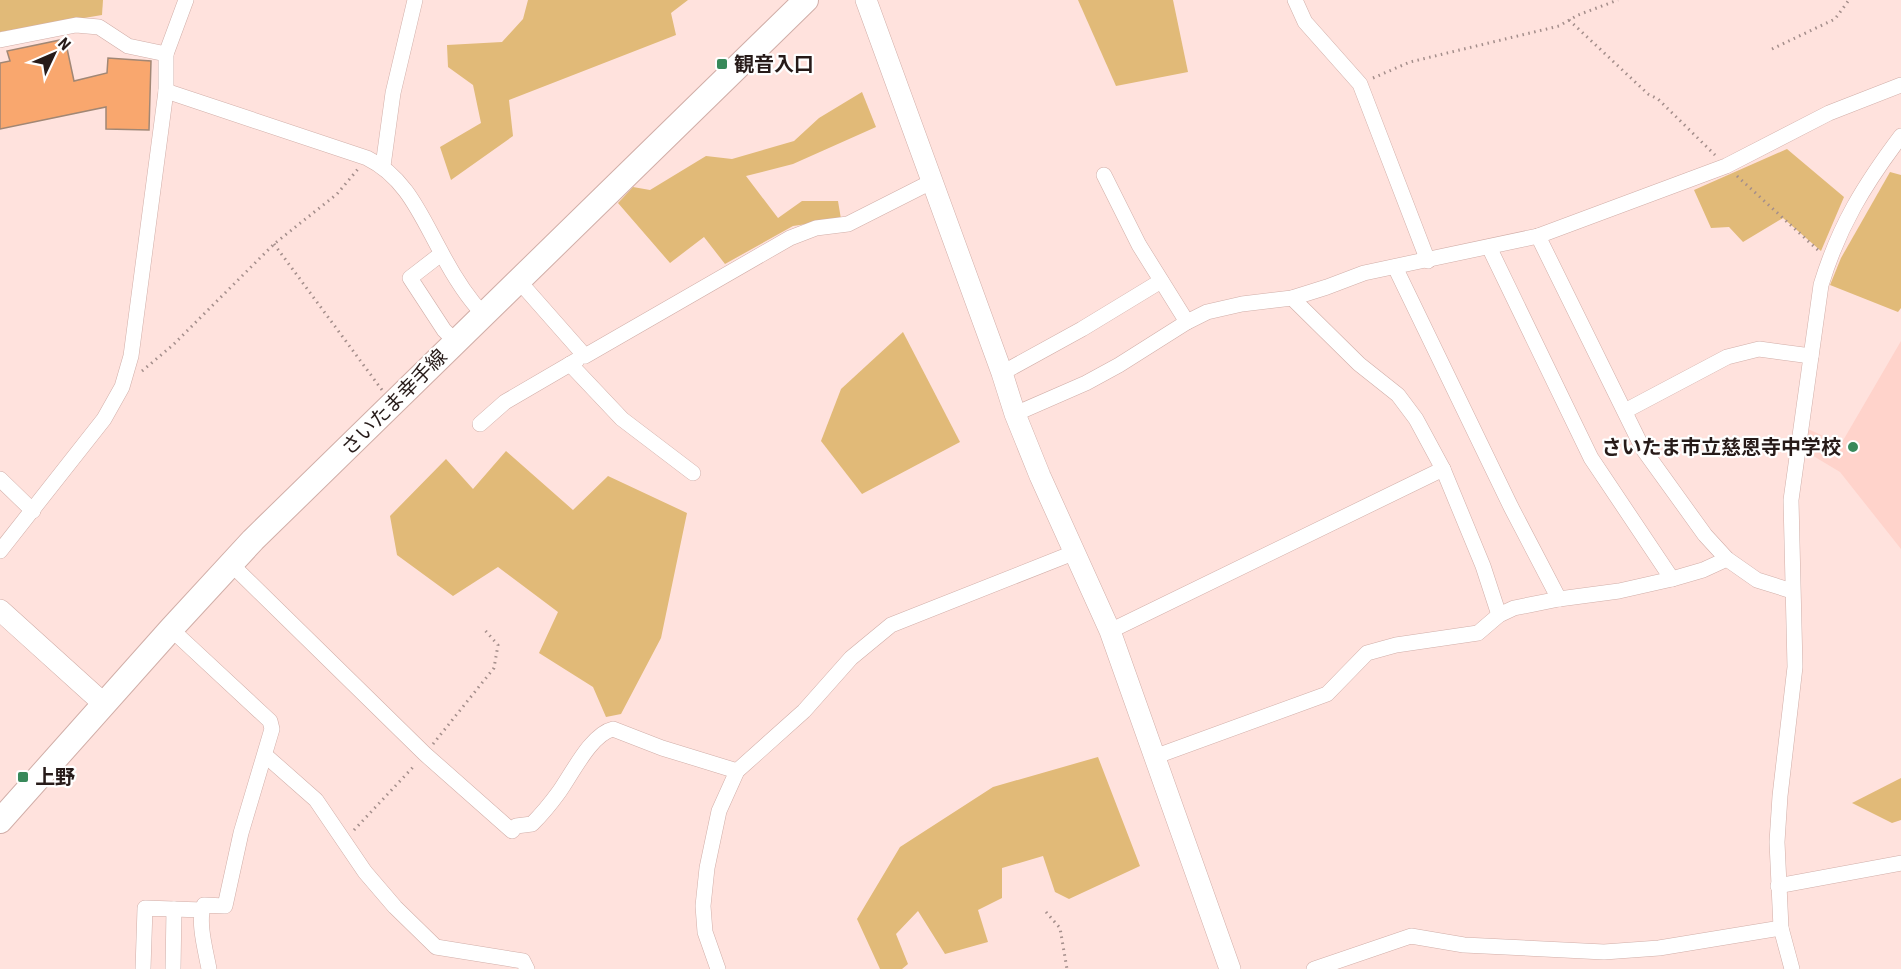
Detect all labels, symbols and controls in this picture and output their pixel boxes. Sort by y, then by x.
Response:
north arrow [24,24,84,84]
text: N [54,34,75,54]
place label: 観音入口 [734,52,814,76]
marker: 観音入口 [715,57,729,71]
street label: さいたま幸手線 [336,344,452,460]
place label: さいたま市立慈恩寺中学校 [1602,435,1841,459]
marker: さいたま市立慈恩寺中学校 [1846,440,1860,454]
place label: 上野 [35,765,75,789]
marker: 上野 [16,770,30,784]

